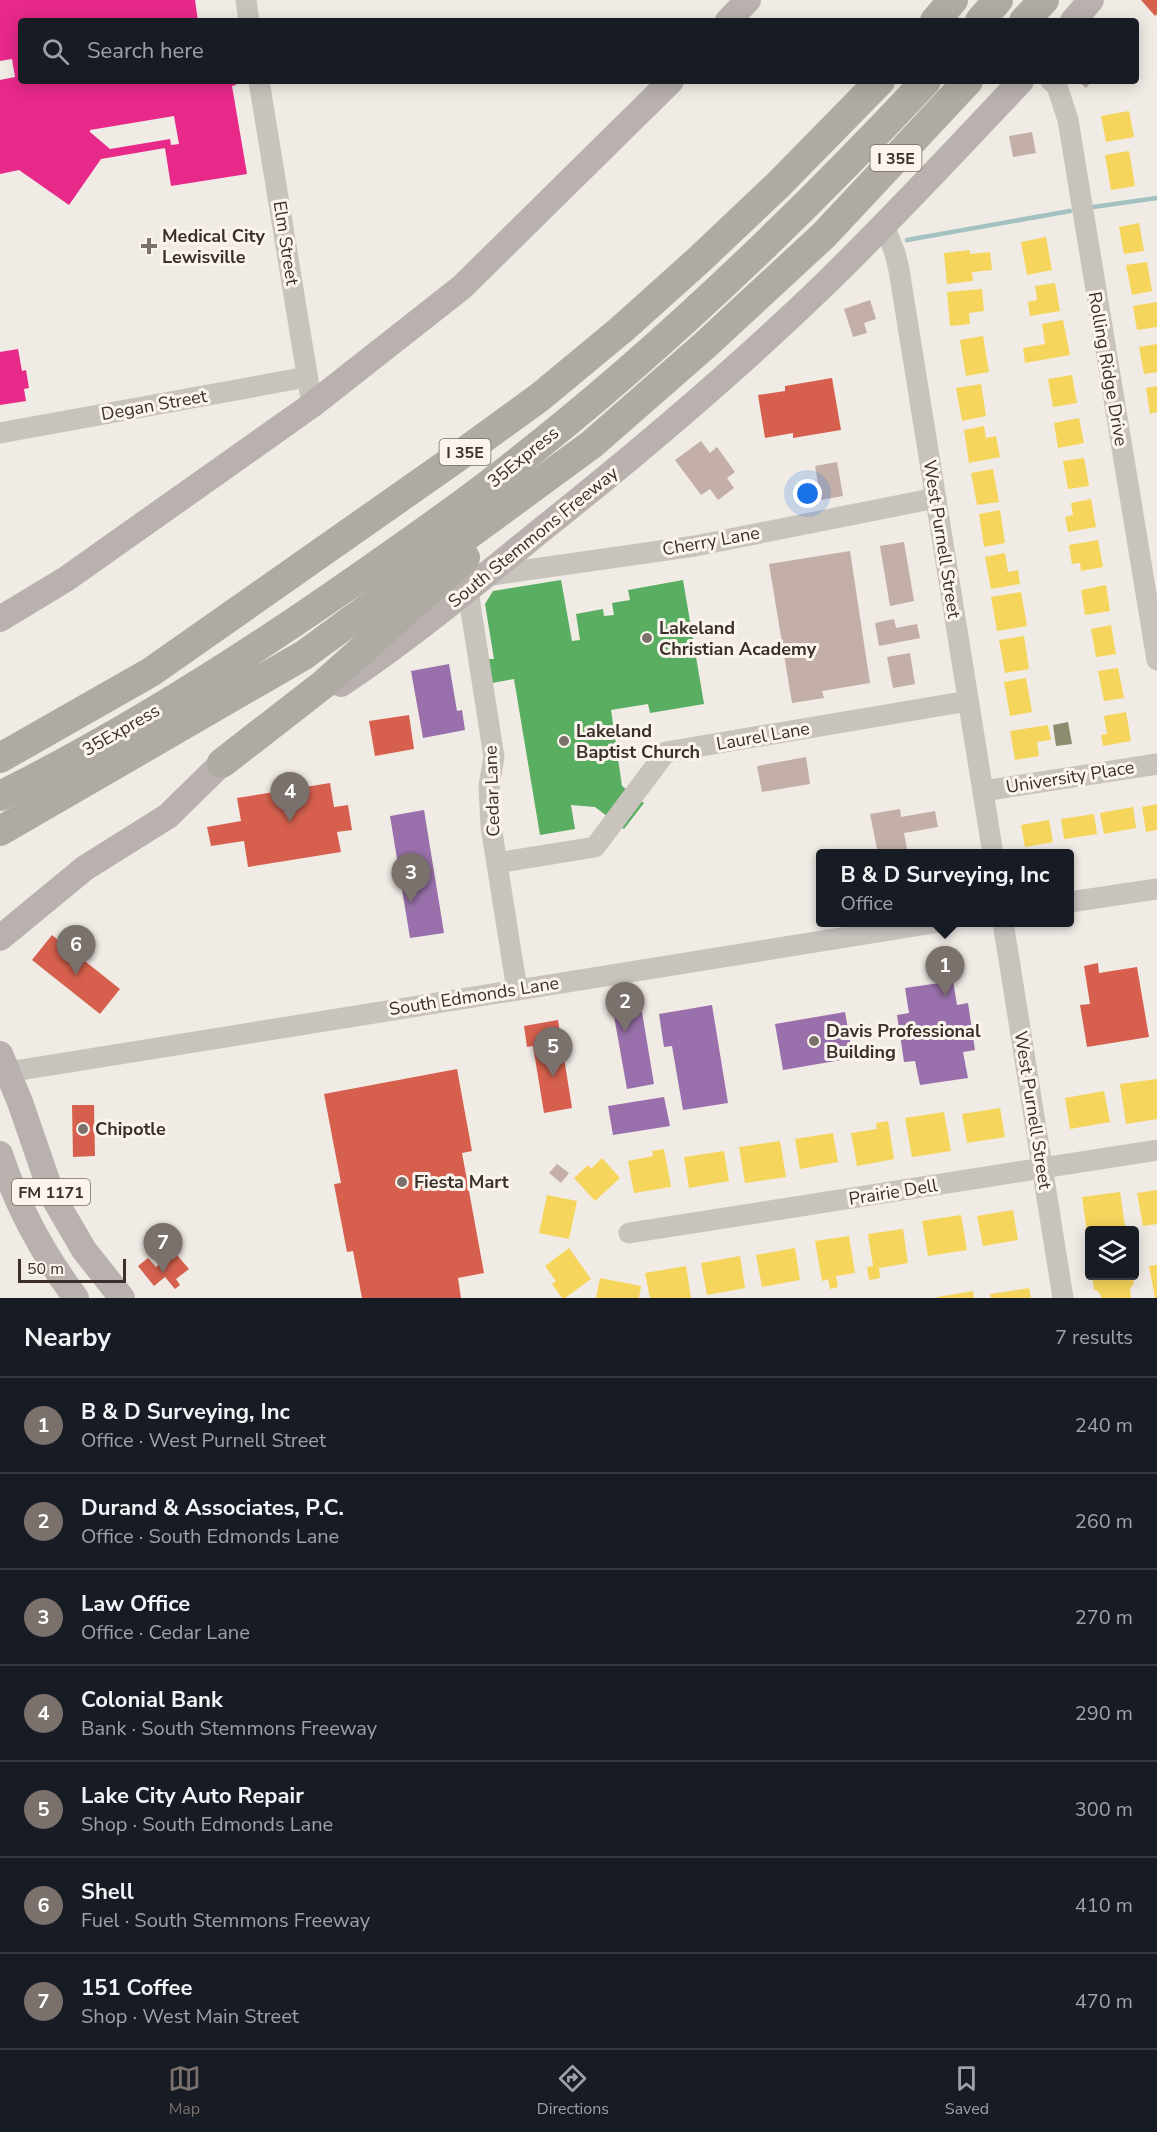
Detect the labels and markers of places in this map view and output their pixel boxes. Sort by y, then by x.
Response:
place label: Medical City Lewisville [162,224,266,269]
marker: Medical City Lewisville [140,237,158,255]
place label: Lakeland Christian Academy [659,616,817,661]
marker: Lakeland Christian Academy [640,631,654,645]
place label: Lakeland Baptist Church [576,719,700,764]
marker: Lakeland Baptist Church [557,734,571,748]
pin: 4 [270,772,310,822]
pin: 3 [392,854,430,903]
pin: 6 [56,926,96,975]
pin: 1 [926,946,964,996]
pin: 2 [606,982,644,1032]
place label: Davis Professional Building [826,1019,981,1064]
pin: 5 [534,1028,572,1077]
marker: Davis Professional Building [807,1034,821,1048]
place label: Chipotle [95,1117,166,1141]
marker: Chipotle [76,1122,90,1136]
place label: Fiesta Mart [414,1170,509,1194]
marker: Fiesta Mart [395,1175,409,1189]
pin: 7 [144,1224,182,1273]

